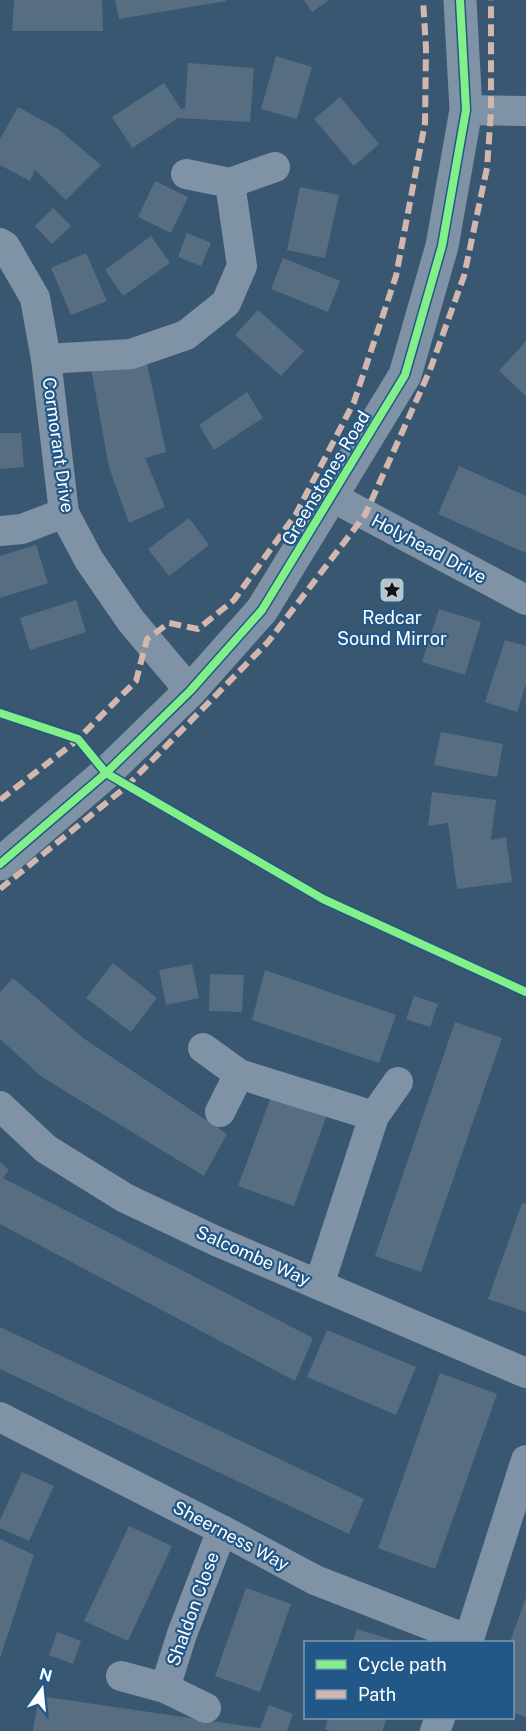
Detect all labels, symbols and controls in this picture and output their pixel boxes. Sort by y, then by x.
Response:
street label: Cormorant Drive [39,376,78,514]
street label: Greenstones Road [277,407,374,549]
street label: Holyhead Drive [368,509,490,588]
place icon: Redcar Sound Mirror [377,575,407,605]
place label: Redcar Sound Mirror [337,607,447,649]
street label: Salcombe Way [193,1221,314,1290]
street label: Sheerness Way [170,1496,293,1575]
street label: Shaldon Close [162,1549,223,1669]
legend [304,1641,514,1719]
text: Cycle path [358,1654,447,1675]
north arrow [12,1659,72,1719]
text: N [37,1664,54,1686]
text: Path [358,1684,396,1705]

